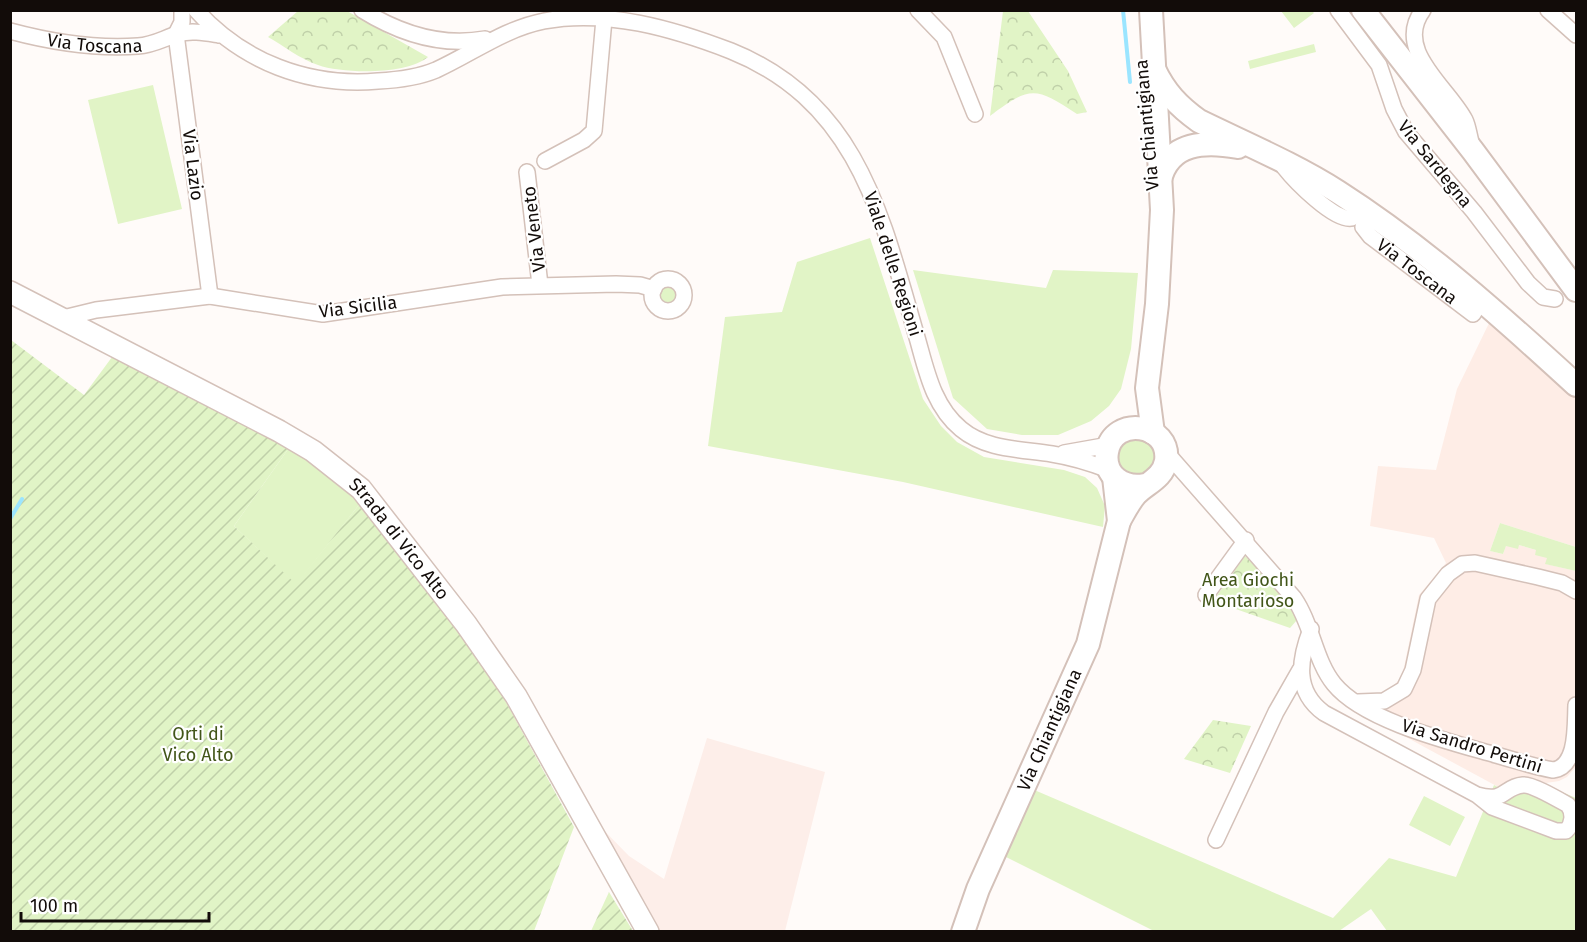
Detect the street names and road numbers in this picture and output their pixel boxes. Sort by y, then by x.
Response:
street label: Via Toscana [45,29,143,58]
street label: Via Chiantigiana [1130,58,1164,192]
street label: Via Sardegna [1393,116,1477,212]
street label: Via Lazio [178,128,208,202]
street label: Via Veneto [518,185,550,273]
street label: Viale delle Regioni [859,189,927,339]
street label: Via Toscana [1372,234,1462,309]
street label: Via Sicilia [318,291,398,323]
street label: Strada di Vico Alto [345,473,454,604]
street label: Via Chiantigiana [1012,665,1086,794]
street label: Via Sandro Pertini [1399,714,1545,778]

